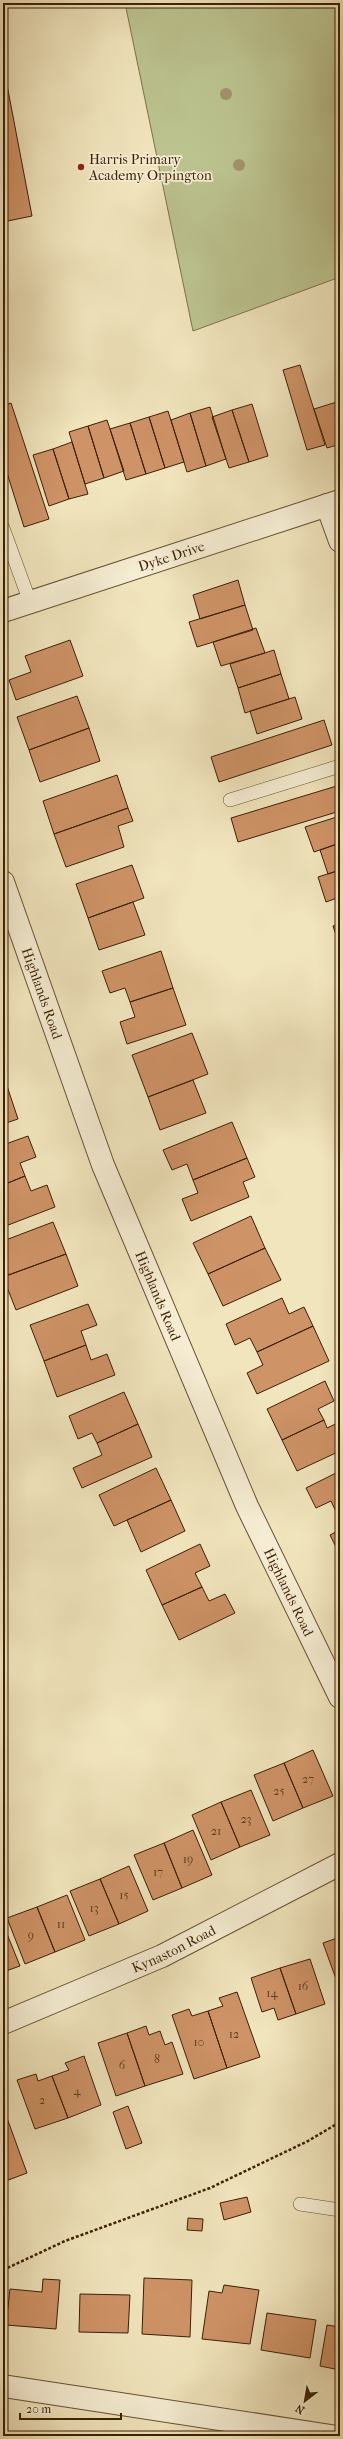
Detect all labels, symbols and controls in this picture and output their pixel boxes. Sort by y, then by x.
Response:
place label: Harris Primary Academy Orpington [88,151,212,184]
marker: Harris Primary Academy Orpington [76,162,86,172]
street label: Dyke Drive [136,538,207,575]
street label: Highlands Road [18,945,66,1042]
street label: Highlands Road [131,1248,184,1344]
street label: Highlands Road [260,1545,317,1639]
house number: 27 [302,1772,314,1786]
house number: 25 [273,1784,285,1798]
house number: 23 [240,1812,252,1826]
house number: 21 [211,1824,221,1838]
house number: 19 [183,1852,193,1866]
house number: 17 [153,1865,163,1879]
house number: 15 [119,1888,129,1902]
house number: 13 [89,1901,99,1915]
house number: 11 [57,1917,65,1931]
street label: Kynaston Road [129,1922,219,1977]
house number: 9 [28,1928,34,1942]
house number: 16 [298,1979,309,1993]
house number: 14 [266,1986,279,2000]
house number: 12 [229,2027,239,2041]
house number: 10 [194,2035,204,2049]
house number: 8 [154,2052,160,2066]
house number: 6 [119,2058,126,2072]
house number: 4 [73,2084,81,2098]
house number: 2 [39,2093,45,2107]
north arrow [285,2381,325,2421]
scale bar [20,2395,121,2421]
text: N [293,2401,307,2417]
text: 20 m [26,2402,51,2416]

